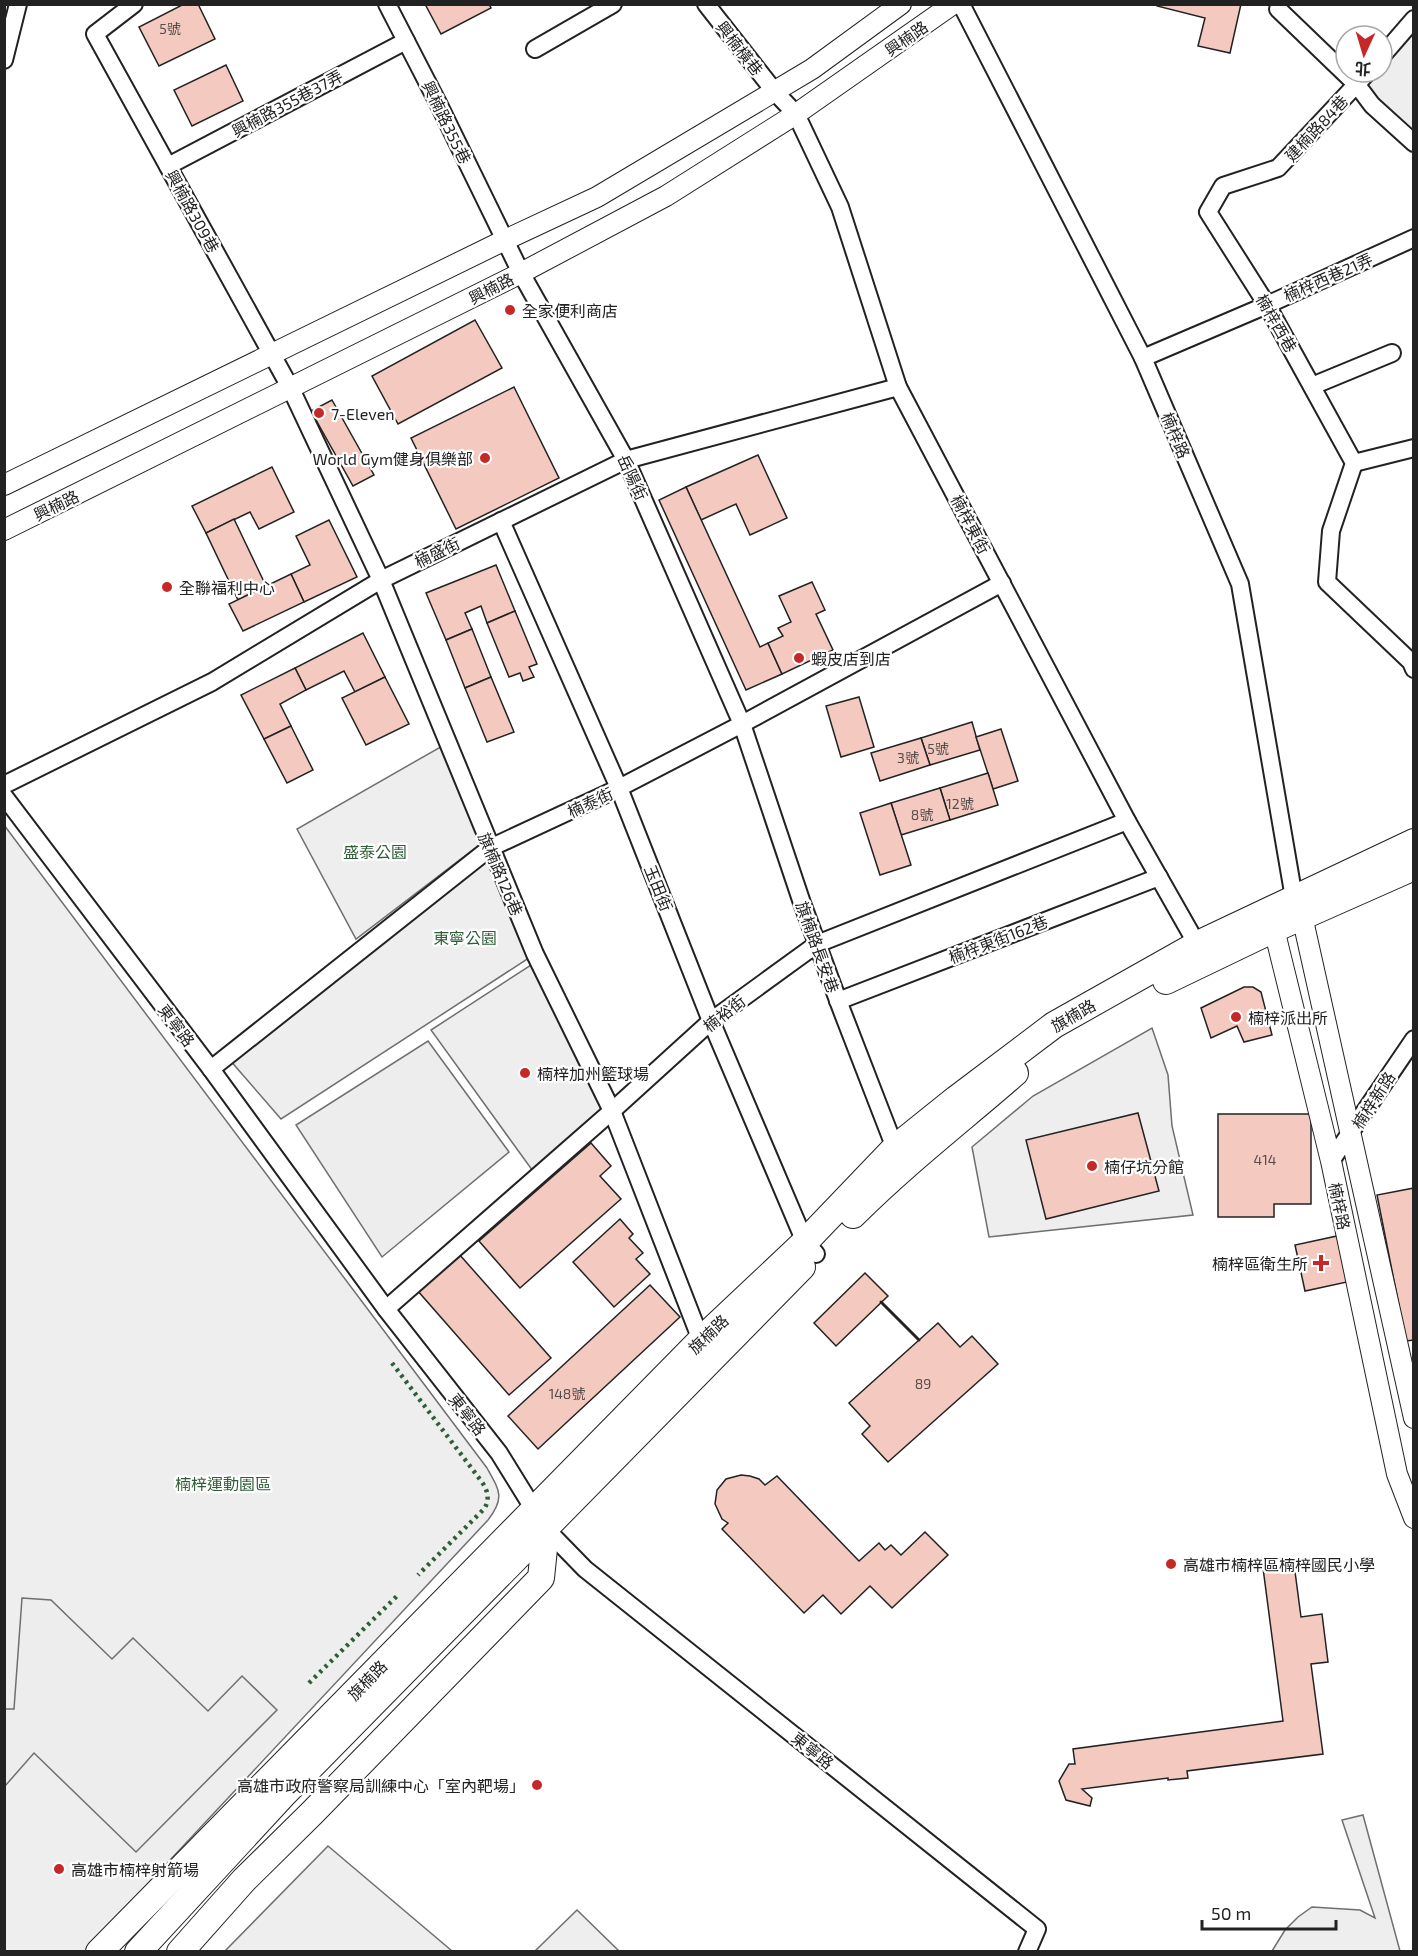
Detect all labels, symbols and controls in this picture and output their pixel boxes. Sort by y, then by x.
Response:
street label: 興楠路 [881,16,931,60]
street label: 興楠橫巷 [713,17,767,79]
house number: 5號 [159,20,181,37]
north arrow [1334,24,1394,84]
text: 北 [1354,59,1372,79]
street label: 興楠路355巷37弄 [228,66,346,140]
street label: 興楠路355巷 [419,77,475,167]
street label: 建楠路84巷 [1281,91,1351,165]
street label: 興楠路309巷 [162,166,224,256]
street label: 楠梓西巷21弄 [1281,249,1375,305]
street label: 興楠路 [465,269,517,307]
street label: 楠梓西巷 [1253,291,1301,355]
place label: 全家便利商店 [522,301,618,320]
marker: 全家便利商店 [503,303,517,317]
place label: 7-Eleven [331,404,395,423]
marker: 7-Eleven [312,406,326,420]
street label: 楠梓路 [1158,409,1194,461]
place label: World Gym健身俱樂部 [313,449,473,468]
marker: World Gym健身俱樂部 [478,451,492,465]
street label: 岳陽街 [614,451,652,503]
street label: 興楠路 [30,486,82,524]
street label: 楠梓東街 [948,491,994,557]
street label: 楠盛街 [411,533,463,571]
place label: 全聯福利中心 [179,578,275,597]
marker: 全聯福利中心 [160,580,174,594]
place label: 蝦皮店到店 [811,649,891,668]
marker: 蝦皮店到店 [792,651,806,665]
house number: 5號 [927,740,949,757]
house number: 3號 [897,749,919,766]
street label: 楠泰街 [564,783,616,821]
house number: 12號 [946,795,974,812]
house number: 8號 [911,806,933,823]
street label: 旗楠路126巷 [475,830,527,918]
park label: 盛泰公園 [343,842,407,861]
street label: 玉田街 [641,862,677,914]
street label: 旗楠路長安巷 [793,899,843,995]
street label: 楠梓東街162巷 [946,911,1050,967]
park label: 東寧公園 [433,928,497,947]
street label: 楠裕街 [699,991,749,1035]
street label: 旗楠路 [1047,995,1099,1035]
street label: 東寧路 [155,1000,199,1050]
place label: 楠梓派出所 [1248,1008,1328,1027]
marker: 楠梓派出所 [1229,1010,1243,1024]
place label: 楠梓加州籃球場 [537,1064,649,1083]
marker: 楠梓加州籃球場 [518,1066,532,1080]
street label: 楠梓新路 [1348,1068,1398,1132]
house number: 414 [1254,1151,1276,1168]
place label: 楠仔坑分館 [1104,1157,1184,1176]
marker: 楠仔坑分館 [1085,1159,1099,1173]
street label: 楠梓路 [1326,1181,1354,1231]
place label: 楠梓區衛生所 [1212,1254,1308,1273]
marker: 楠梓區衛生所 [1312,1254,1330,1272]
street label: 旗楠路 [684,1310,732,1358]
house number: 89 [915,1375,931,1392]
house number: 148號 [549,1385,585,1402]
street label: 東寧路 [446,1389,490,1439]
park label: 楠梓運動園區 [175,1474,271,1493]
place label: 高雄市楠梓區楠梓國民小學 [1183,1555,1375,1574]
marker: 高雄市楠梓區楠梓國民小學 [1164,1557,1178,1571]
street label: 旗楠路 [343,1656,391,1704]
street label: 東寧路 [788,1728,838,1772]
place label: 高雄市政府警察局訓練中心「室內靶場」 [237,1776,525,1795]
marker: 高雄市政府警察局訓練中心「室內靶場」 [530,1778,544,1792]
place label: 高雄市楠梓射箭場 [71,1860,199,1879]
marker: 高雄市楠梓射箭場 [52,1862,66,1876]
scale bar [1202,1893,1336,1931]
text: 50 m [1211,1902,1251,1924]

